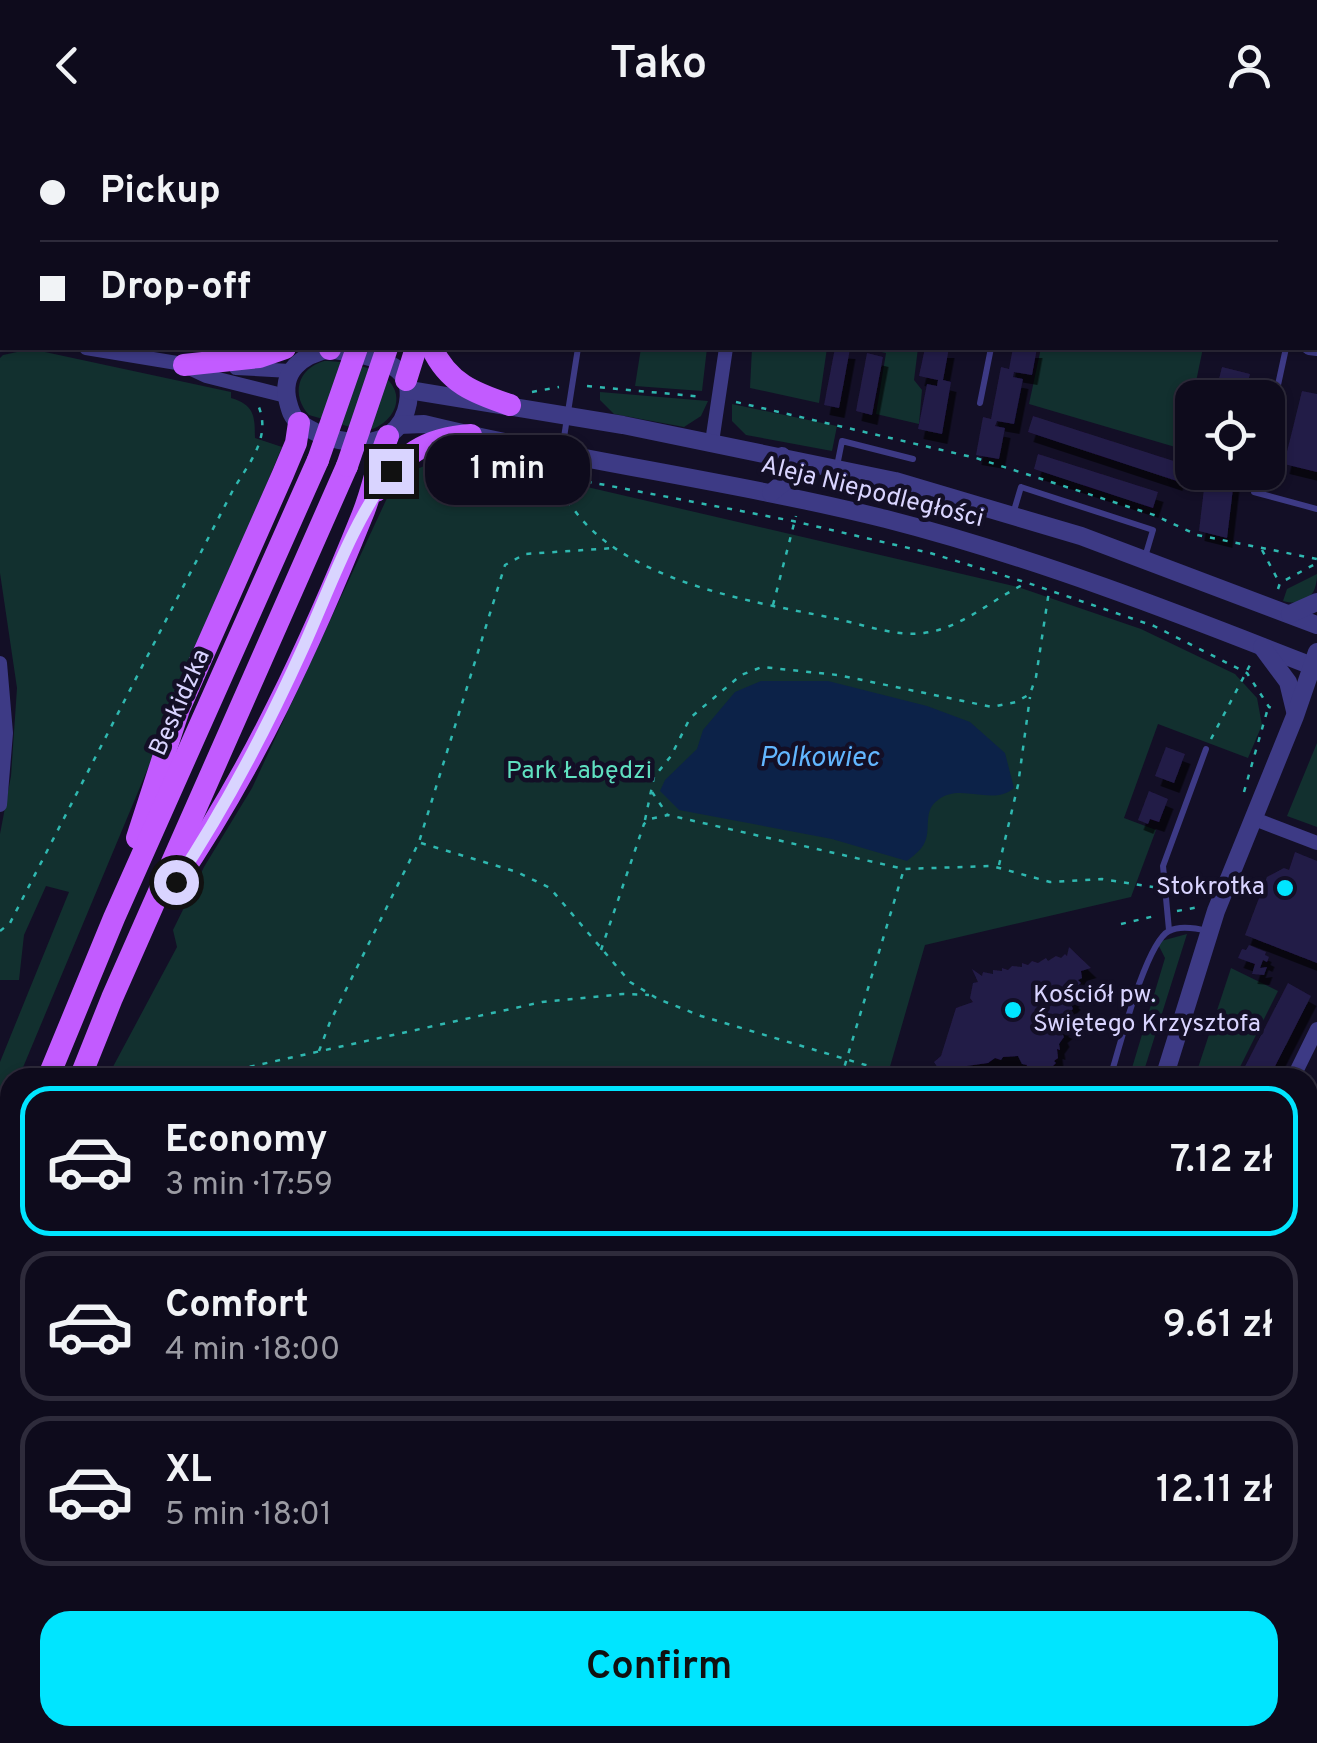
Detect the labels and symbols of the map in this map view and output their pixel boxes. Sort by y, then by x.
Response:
callout: 1 min [426,436,591,506]
route end [369,449,414,494]
street label: Aleja Niepodległości [757,450,987,536]
street label: Beskidzka [143,645,219,761]
water label: Polkowiec [759,741,880,777]
park label: Park Łabędzi [506,756,652,788]
route start [154,860,199,905]
place label: Stokrotka [1156,872,1265,904]
marker: Stokrotka [1274,877,1296,899]
place label: Kościół pw. Świętego Krzysztofa [1033,980,1261,1041]
marker: Kościół pw. Świętego Krzysztofa [1002,999,1024,1021]

